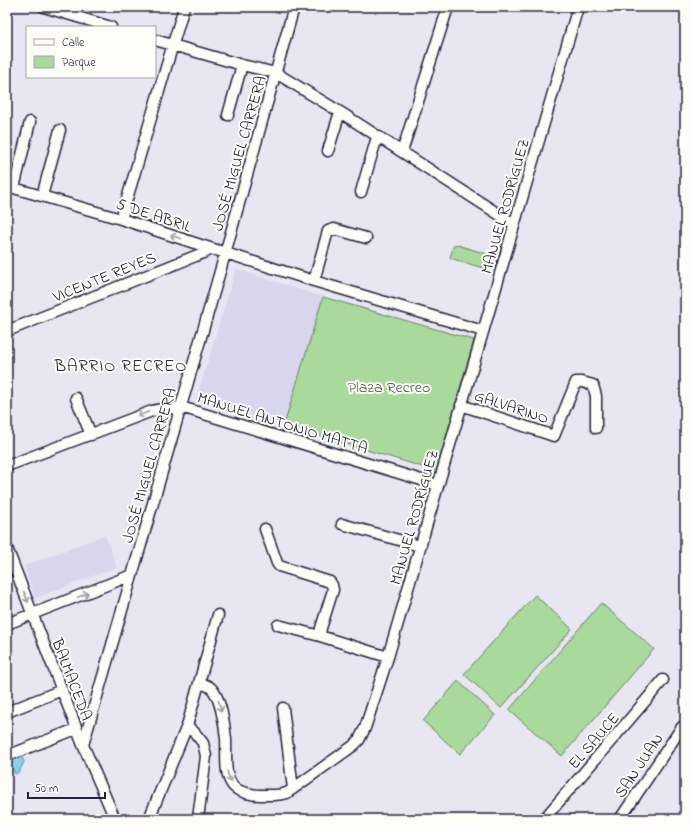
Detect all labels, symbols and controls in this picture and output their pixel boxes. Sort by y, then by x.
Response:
legend [26,26,156,78]
text: Calle [62,34,85,52]
text: Parque [62,54,96,72]
street label: JOSÉ MIGUEL CARRERA [206,73,274,234]
street label: MANUEL RODRÍGUEZ [475,136,537,277]
street label: 5 DE ABRIL [113,192,194,239]
one-way arrow [170,233,183,240]
street label: VICENTE REYES [49,246,160,310]
district label: BARRIO RECREO [53,354,188,379]
park label: Plaza Recreo [348,376,430,400]
street label: JOSÉ MIGUEL CARRERA [116,385,184,546]
street label: GALVARINO [471,385,552,431]
street label: MANUEL ANTONIO MATTA [194,387,371,461]
one-way arrow [137,411,149,419]
street label: MANUEL RODRÍGUEZ [384,447,446,588]
one-way arrow [76,590,88,598]
one-way arrow [22,591,30,603]
street label: BALMACEDA [44,634,98,724]
one-way arrow [216,699,224,712]
street label: EL SAUCE [563,708,626,775]
street label: SAN JUAN [609,729,670,803]
one-way arrow [226,770,233,783]
scale bar [28,774,105,800]
text: 50 m [34,780,58,798]

